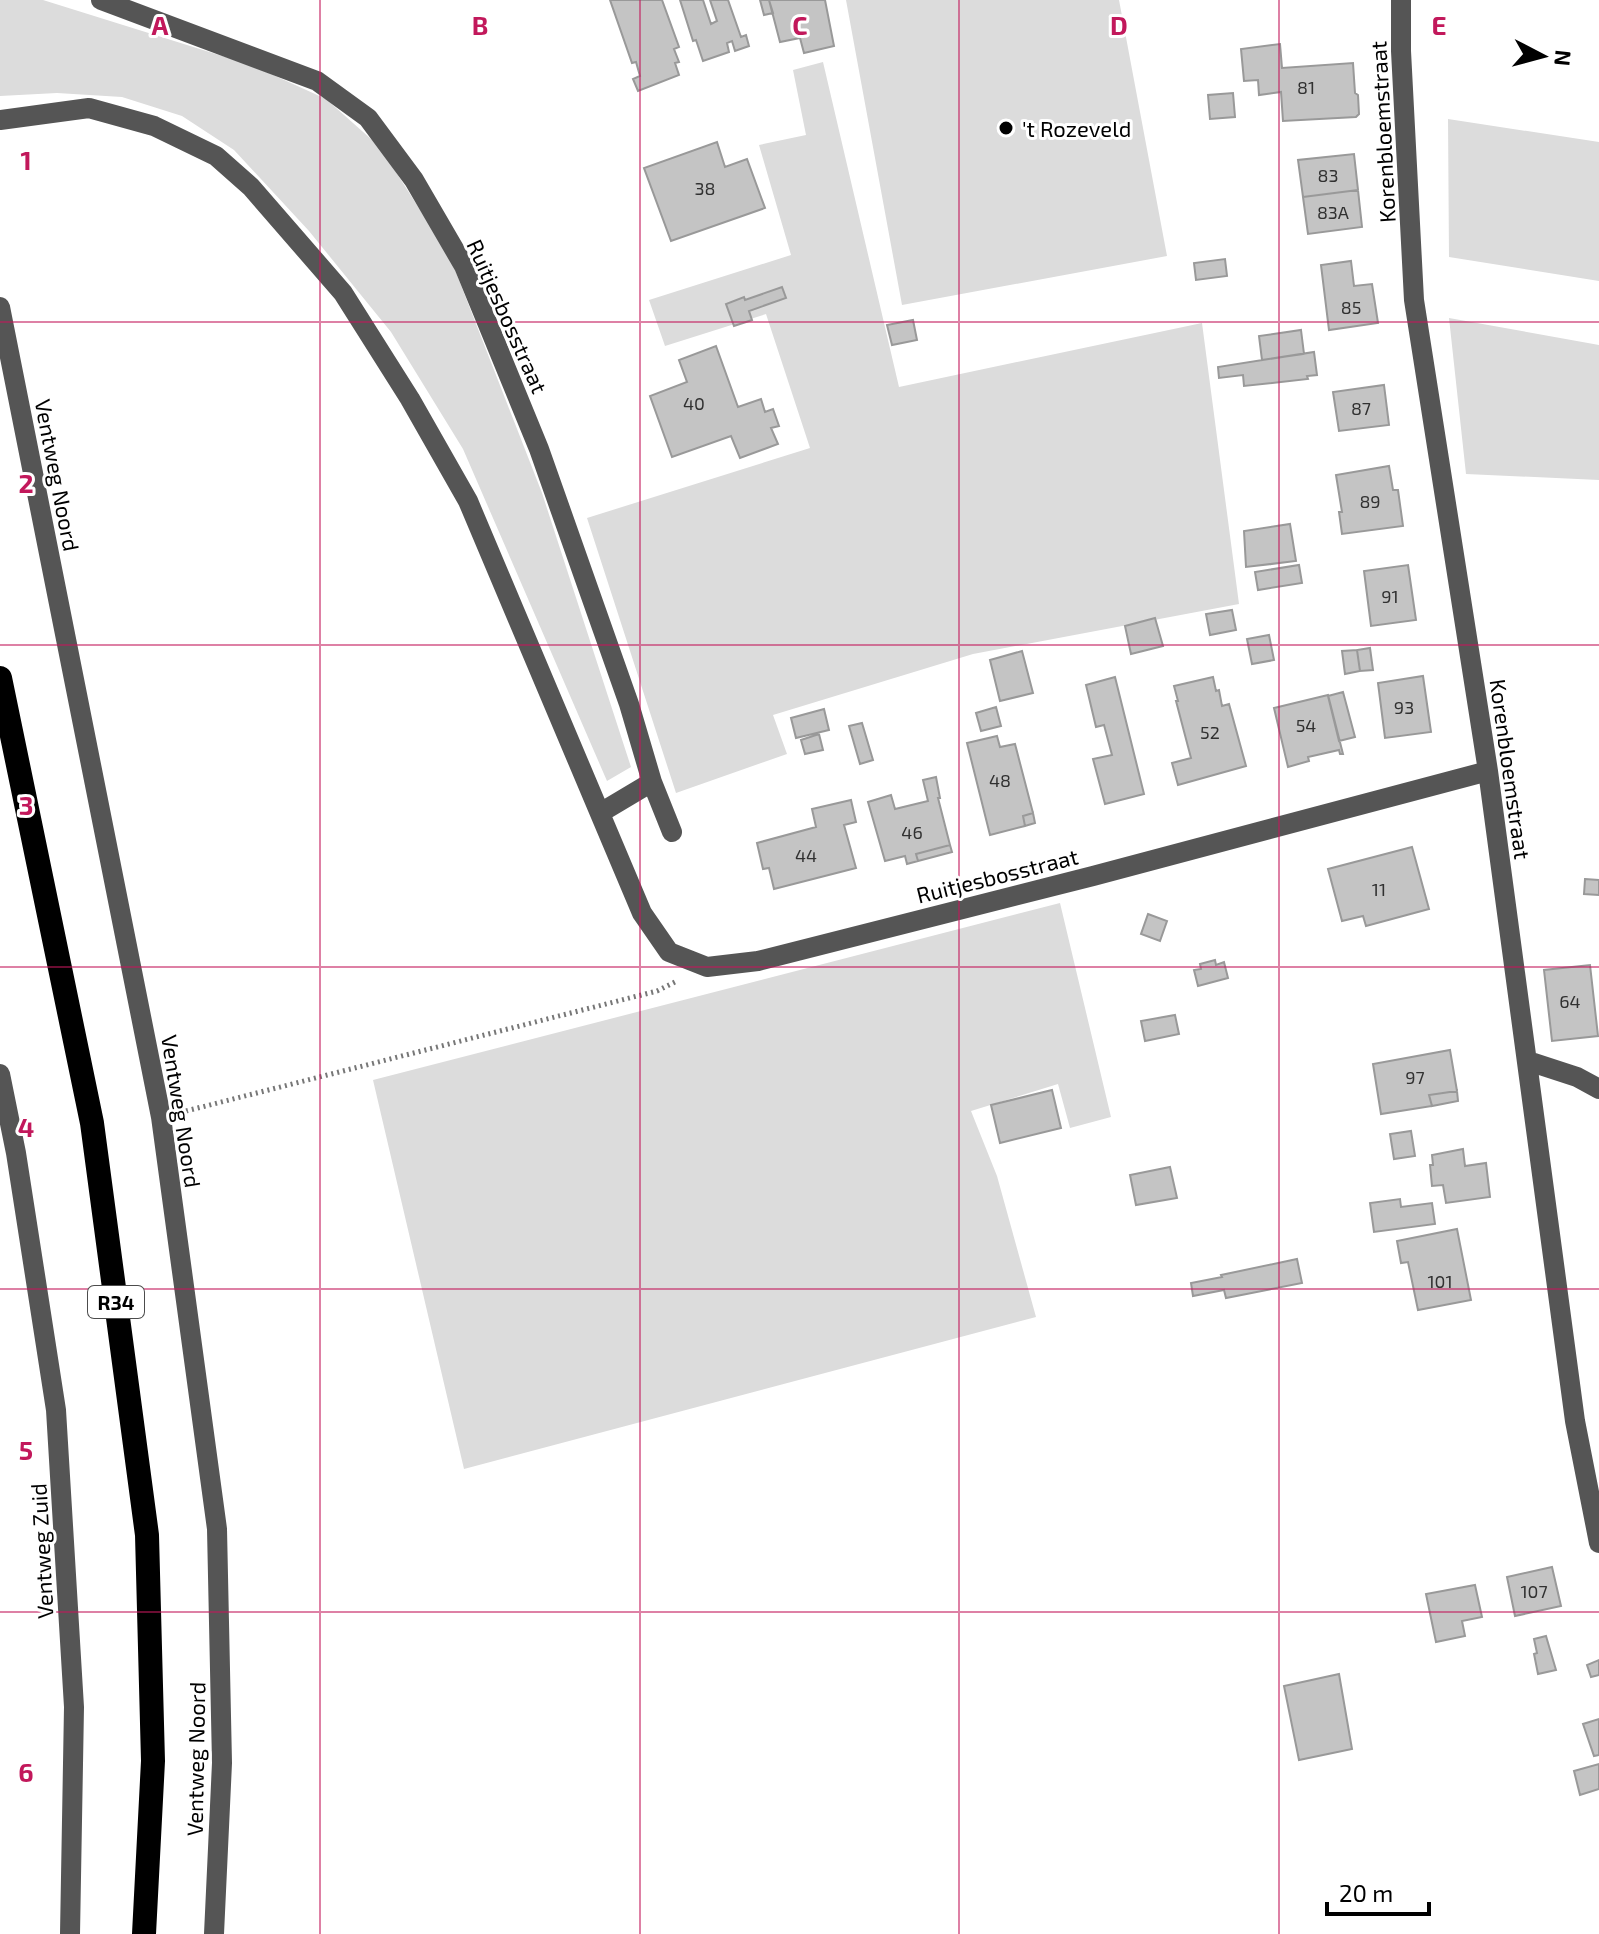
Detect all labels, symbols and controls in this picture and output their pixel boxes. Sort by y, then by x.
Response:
text: A [152,9,169,40]
text: B [472,9,488,40]
text: C [792,9,808,40]
text: D [1110,9,1128,40]
text: E [1431,9,1447,40]
north arrow [1503,16,1583,96]
street label: Korenbloemstraat [1364,40,1400,224]
text: N [1550,49,1578,67]
house number: 81 [1297,76,1315,98]
place label: 't Rozeveld [1022,115,1131,141]
marker: 't Rozeveld [997,119,1015,137]
text: 1 [20,144,32,175]
house number: 83 [1318,164,1338,186]
house number: 38 [695,177,715,199]
house number: 83A [1317,201,1350,223]
street label: Ruitjesbosstraat [462,235,554,397]
house number: 85 [1341,296,1361,318]
house number: 40 [683,392,705,414]
street label: Ventweg Noord [31,397,85,553]
house number: 87 [1351,397,1371,419]
text: 2 [18,467,34,498]
house number: 89 [1359,490,1381,512]
house number: 91 [1381,585,1399,607]
street label: Korenbloemstraat [1485,677,1537,861]
house number: 93 [1394,696,1414,718]
house number: 54 [1296,714,1316,736]
house number: 52 [1200,721,1220,743]
house number: 48 [989,769,1011,791]
text: 3 [19,789,33,820]
house number: 46 [901,821,923,843]
street label: Ruitjesbosstraat [914,842,1081,909]
house number: 44 [795,844,817,866]
house number: 11 [1372,878,1386,900]
house number: 64 [1559,990,1581,1012]
street label: Ventweg Noord [157,1033,207,1189]
house number: 97 [1405,1066,1425,1088]
text: 4 [18,1111,34,1142]
house number: 101 [1427,1270,1453,1292]
road number: R34 [88,1286,144,1318]
text: 5 [19,1434,33,1465]
street label: Ventweg Zuid [24,1483,58,1619]
house number: 107 [1520,1580,1548,1602]
street label: Ventweg Noord [181,1682,209,1836]
text: 6 [18,1756,34,1787]
scale bar [1327,1866,1429,1916]
text: 20 m [1339,1878,1393,1907]

